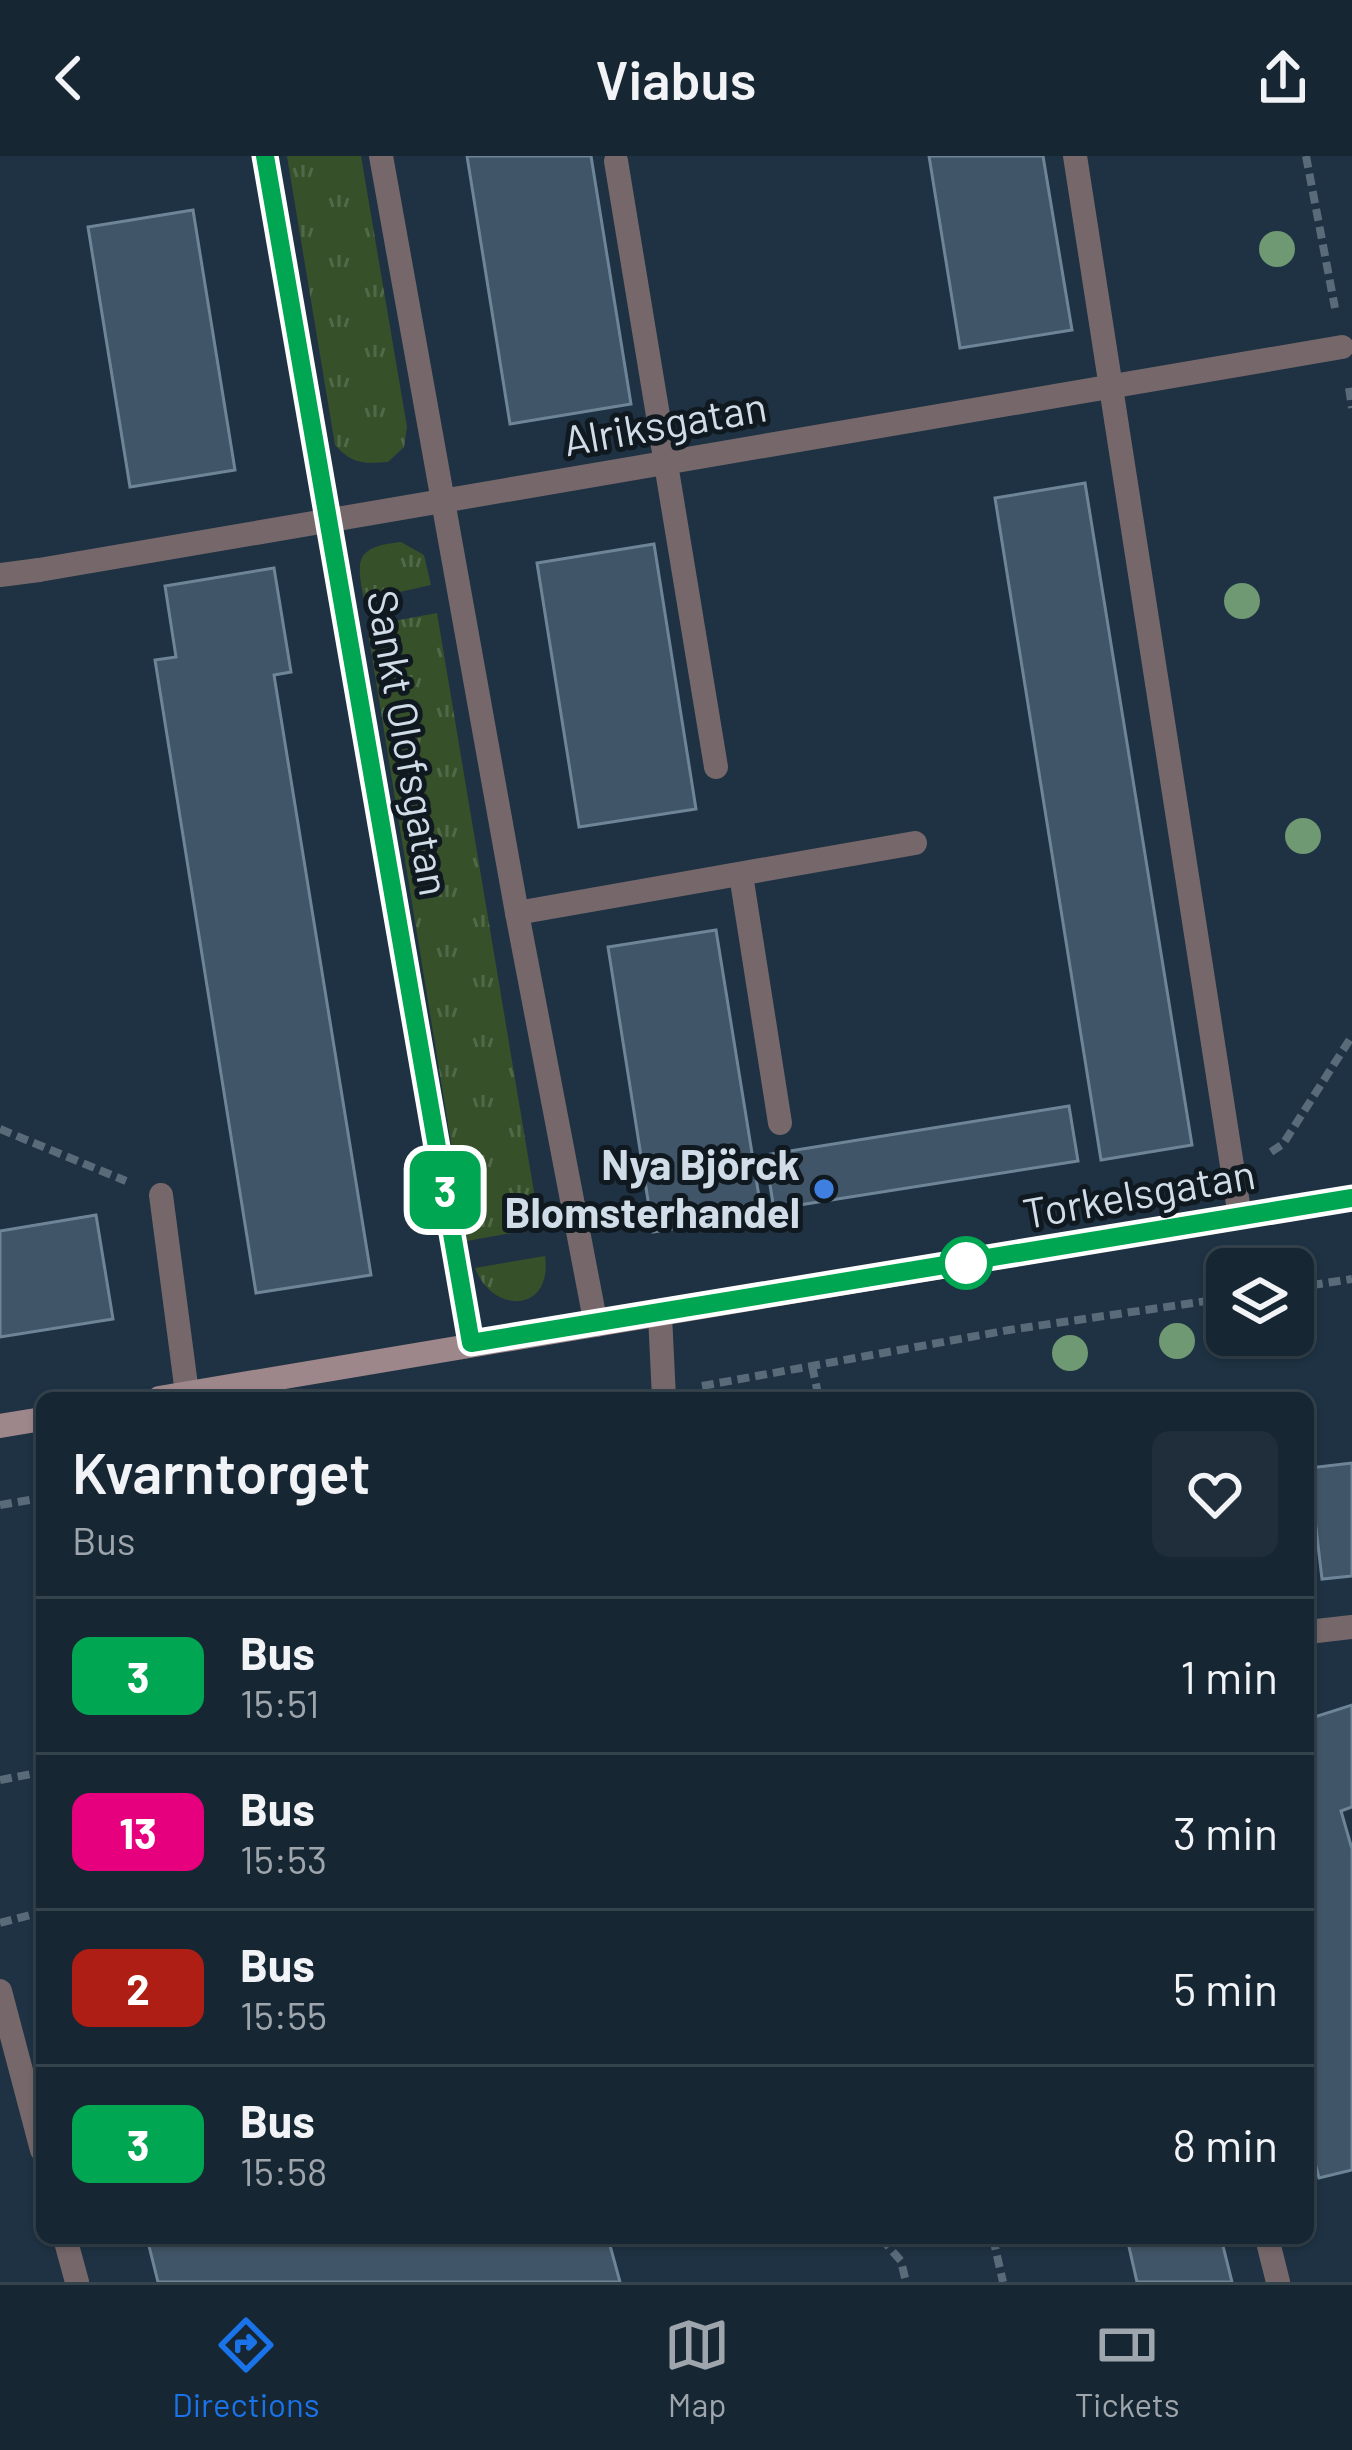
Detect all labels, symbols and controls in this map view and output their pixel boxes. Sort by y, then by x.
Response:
icon: back [36,45,102,111]
icon: share [1250,45,1316,111]
text: Viabus [596,46,756,111]
street label: Alriksgatan [559,380,770,465]
street label: Sankt Olofsgatan [358,586,461,899]
place label: Nya Björck Blomsterhandel [505,1138,800,1236]
street label: Torkelsgatan [1019,1147,1259,1238]
line badge: 3 [406,1151,484,1229]
text: 3 [434,1165,456,1215]
marker: Nya Björck Blomsterhandel [811,1176,837,1202]
unlabelled marker [941,1238,991,1288]
map controls [1206,1248,1314,1356]
button: layers [1206,1248,1314,1356]
button: heart [1152,1431,1278,1557]
text: Kvarntorget [72,1437,370,1505]
text: Bus [72,1516,136,1563]
text: Bus [240,1625,315,1679]
text: 1 min [1180,1649,1278,1703]
text: 3 [127,1651,149,1701]
text: 15:51 [240,1679,320,1726]
text: Bus [240,1781,315,1835]
text: 3 min [1173,1805,1278,1859]
text: 13 [119,1807,157,1857]
text: 15:53 [240,1835,327,1882]
text: Bus [240,1937,315,1991]
text: 5 min [1173,1961,1278,2015]
text: 2 [126,1963,150,2013]
text: 15:55 [240,1991,327,2038]
text: Bus [240,2093,315,2147]
text: 8 min [1173,2117,1278,2171]
text: 3 [127,2119,149,2169]
text: 15:58 [240,2147,327,2194]
tab: Directions [172,2312,320,2424]
tab: Map [664,2312,730,2424]
tab: Tickets [1075,2312,1180,2424]

